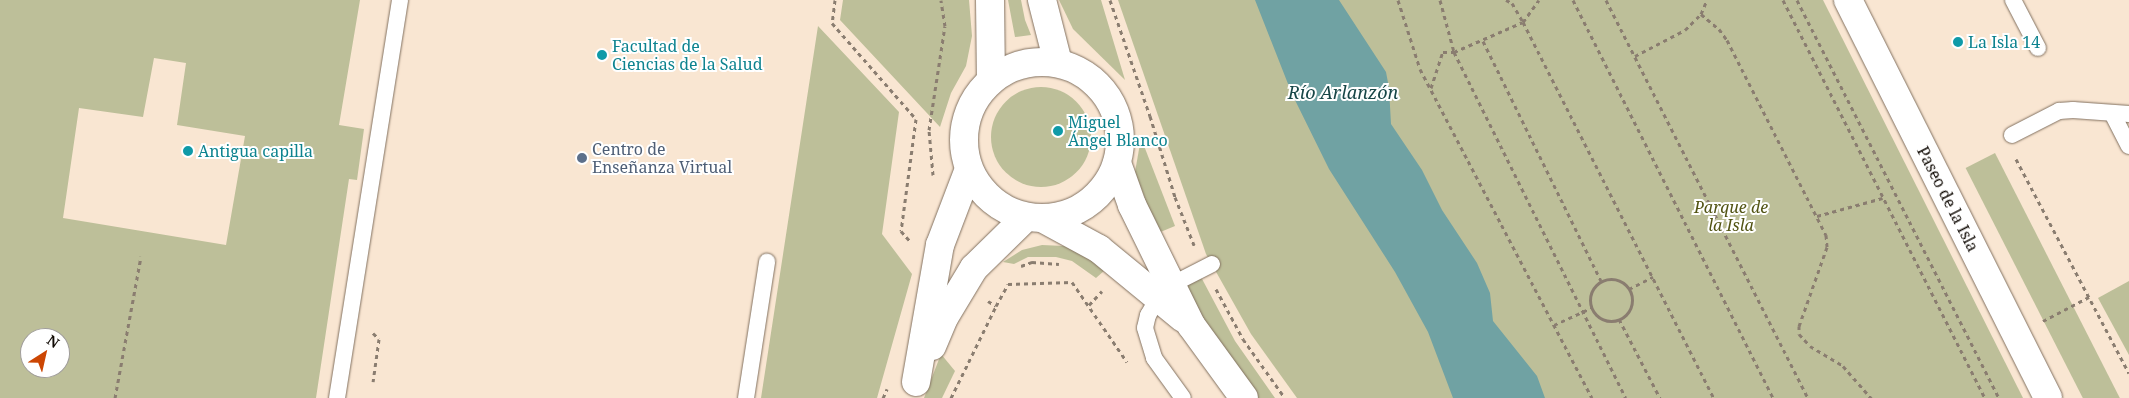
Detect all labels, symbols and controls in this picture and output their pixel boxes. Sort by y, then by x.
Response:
place label: La Isla 14 [1968,32,2040,52]
place label: Facultad de Ciencias de la Salud [612,36,763,74]
marker: La Isla 14 [1952,36,1964,48]
marker: Facultad de Ciencias de la Salud [596,49,608,61]
water label: Río Arlanzón [1288,81,1398,103]
place label: Miguel Ángel Blanco [1068,112,1168,150]
marker: Miguel Ángel Blanco [1052,125,1064,137]
place label: Centro de Enseñanza Virtual [592,139,732,177]
place label: Antigua capilla [198,141,313,161]
street label: Paseo de la Isla [1913,143,1983,255]
marker: Antigua capilla [182,145,194,157]
marker: Centro de Enseñanza Virtual [576,152,588,164]
park label: Parque de la Isla [1694,197,1768,235]
north arrow [20,328,70,378]
text: N [43,330,63,352]

